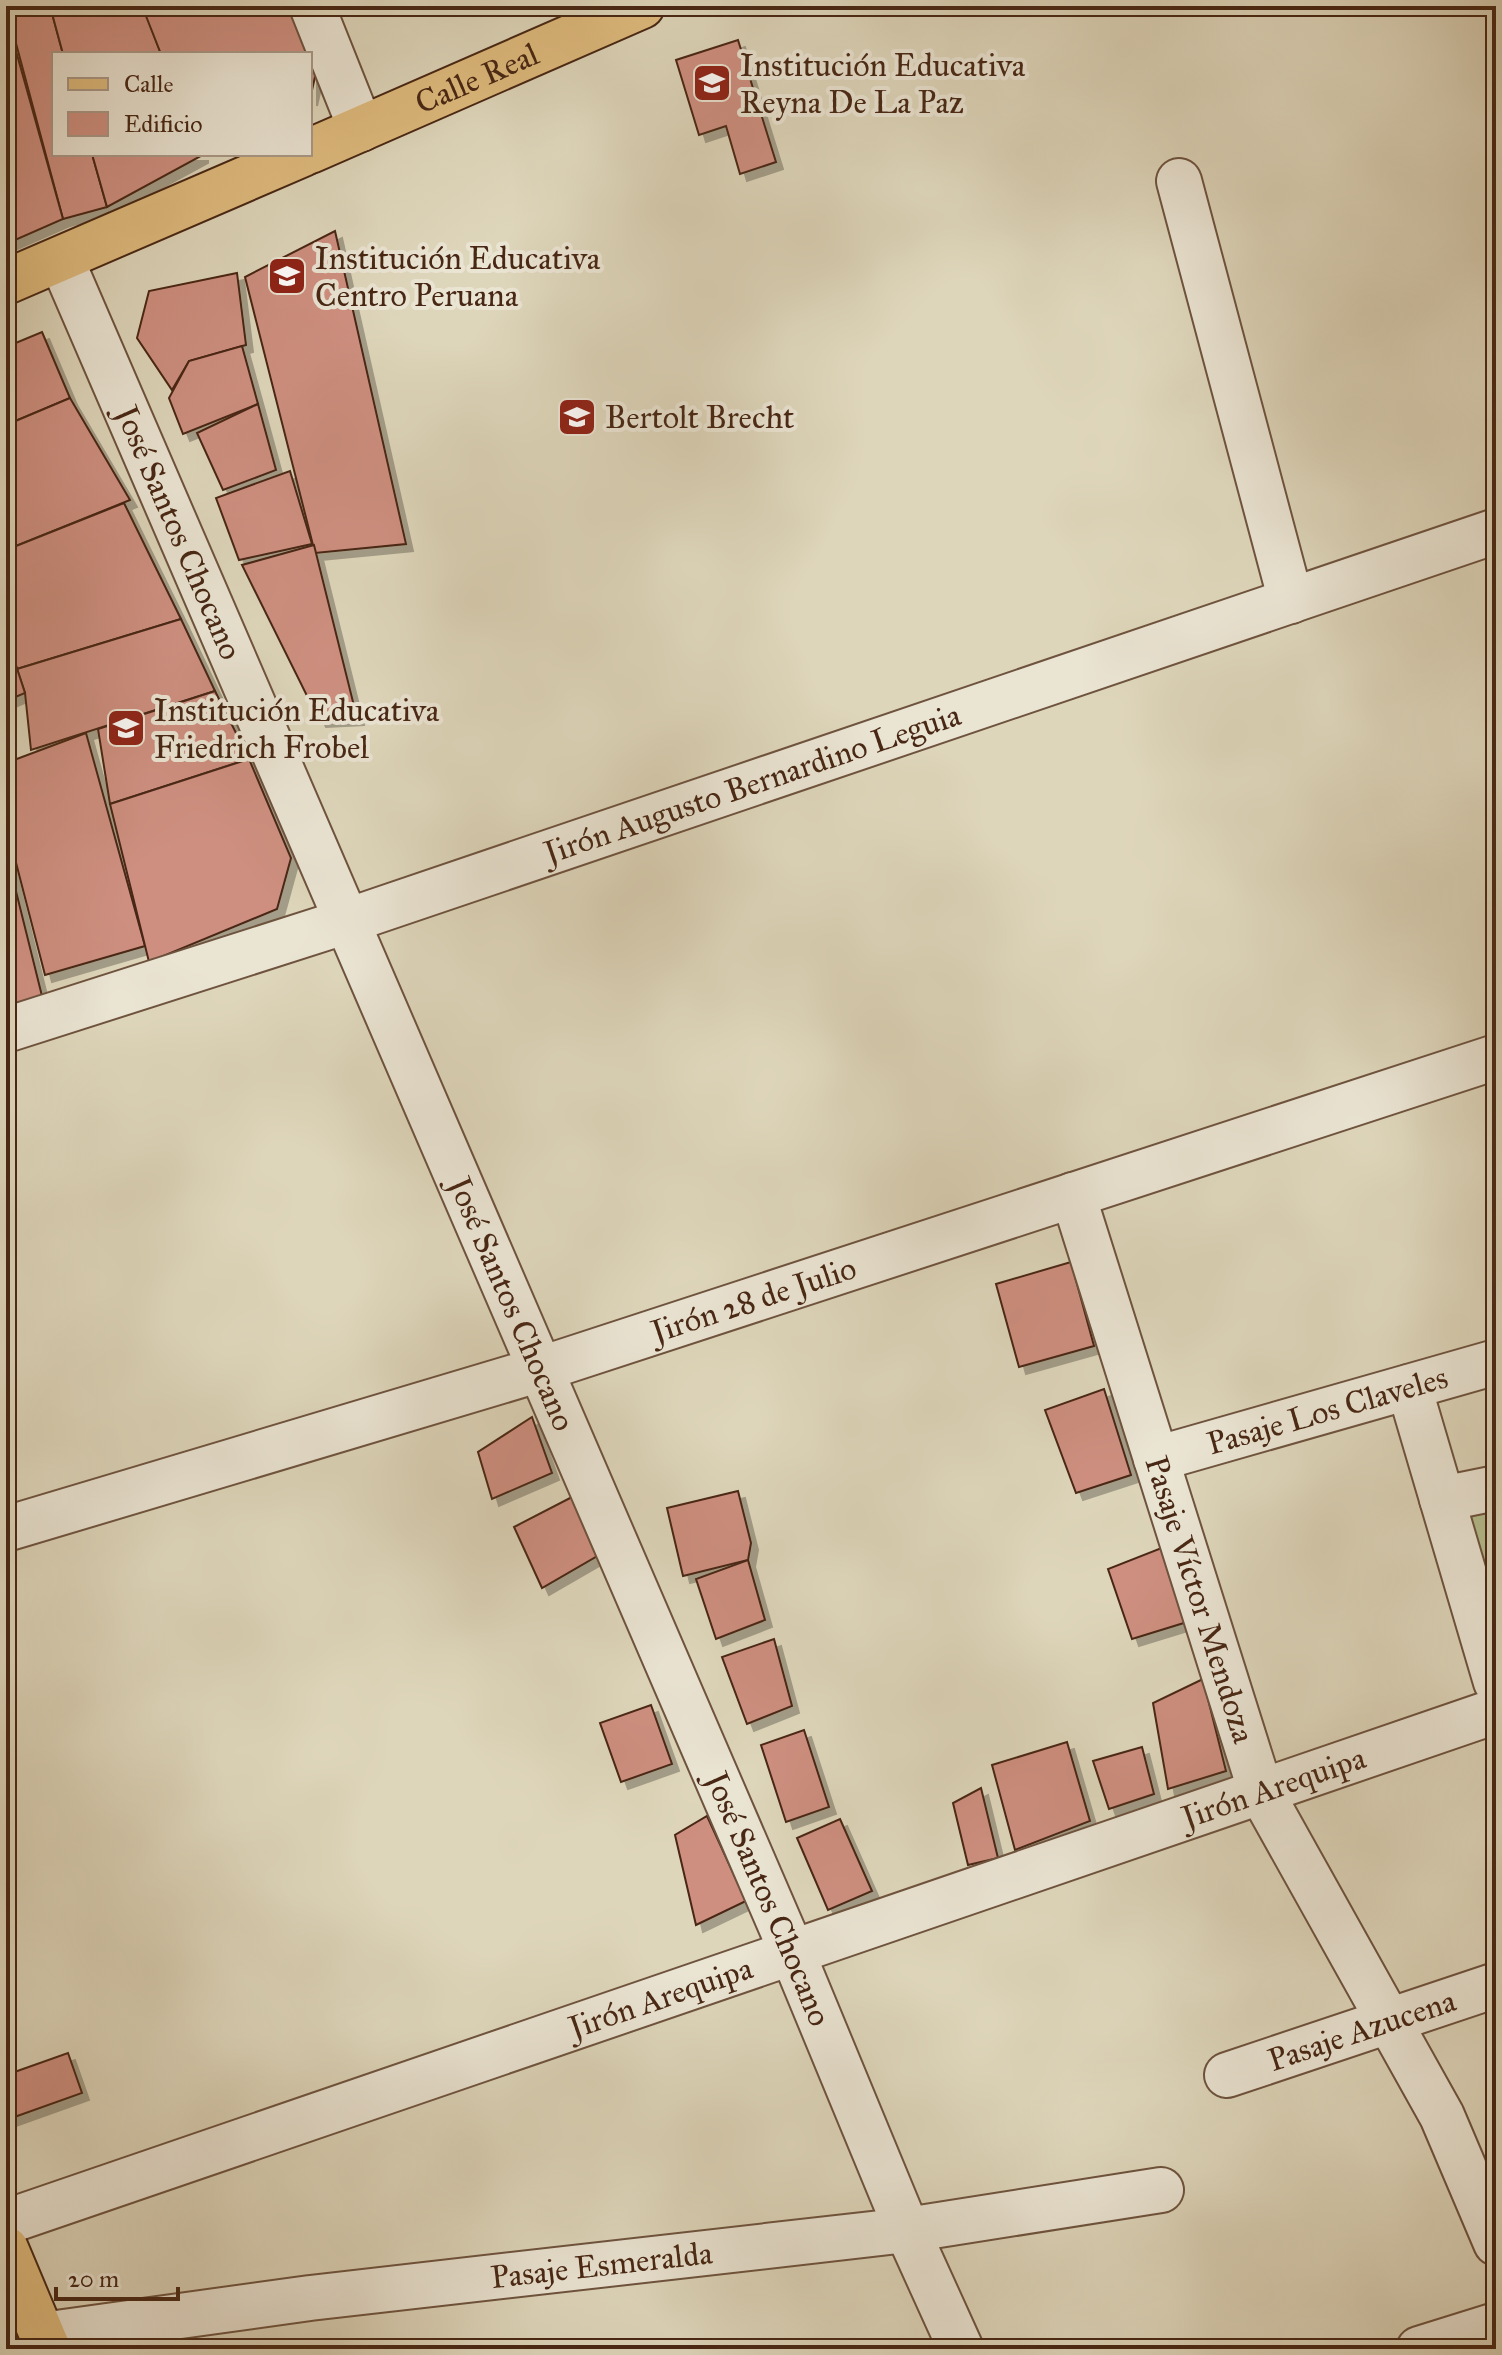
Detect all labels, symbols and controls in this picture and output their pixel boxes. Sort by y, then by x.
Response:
street label: Calle Real [409,34,545,122]
place label: Institución Educativa Reyna De La Paz [740,46,1026,122]
legend [52,52,312,156]
school or university icon: Institución Educativa Reyna De La Paz [691,62,733,104]
text: Calle [124,69,173,99]
text: Edificio [124,109,203,139]
place label: Institución Educativa Centro Peruana [315,239,601,315]
school or university icon: Institución Educativa Centro Peruana [266,255,308,297]
school or university icon: Bertolt Brecht [556,396,598,438]
street label: José Santos Chocano [106,397,251,665]
place label: Bertolt Brecht [605,398,794,437]
place label: Institución Educativa Friedrich Frobel [154,691,440,767]
street label: Jirón Augusto Bernardino Leguia [536,695,966,873]
school or university icon: Institución Educativa Friedrich Frobel [105,707,147,749]
street label: José Santos Chocano [439,1168,584,1437]
street label: Jirón 28 de Julio [643,1248,861,1352]
street label: Pasaje Los Claveles [1202,1357,1452,1463]
street label: Pasaje Víctor Mendoza [1137,1451,1264,1748]
street label: Jirón Arequipa [1174,1738,1371,1838]
street label: José Santos Chocano [696,1763,840,2032]
street label: Jirón Arequipa [561,1948,758,2048]
street label: Pasaje Azucena [1263,1980,1461,2079]
street label: Pasaje Esmeralda [489,2233,715,2297]
scale bar [56,2251,178,2301]
text: 20 m [68,2264,119,2294]

